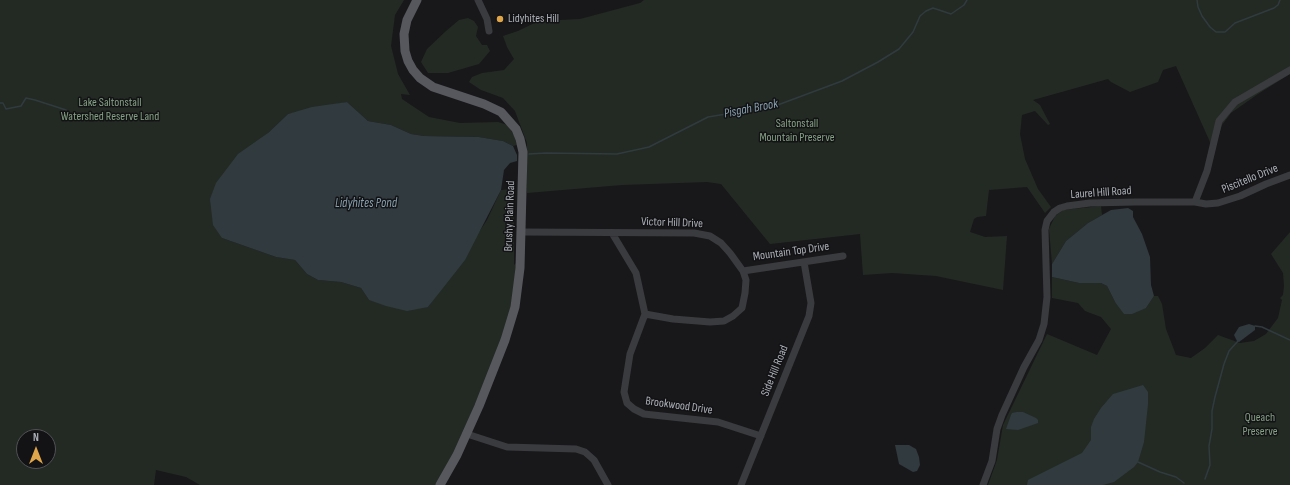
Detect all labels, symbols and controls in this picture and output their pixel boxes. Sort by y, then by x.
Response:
place label: Lidyhites Hill [508,12,559,26]
marker: Lidyhites Hill [495,14,505,24]
park label: Lake Saltonstall Watershed Reserve Land [61,96,159,124]
water label: Pisgah Brook [723,96,779,122]
park label: Saltonstall Mountain Preserve [759,117,835,145]
street label: Piscitello Drive [1220,161,1280,197]
street label: Brushy Plain Road [502,180,518,252]
street label: Laurel Hill Road [1070,184,1132,202]
water label: Lidyhites Pond [335,196,397,212]
street label: Victor Hill Drive [641,215,703,231]
street label: Mountain Top Drive [752,240,830,264]
street label: Side Hill Road [758,343,792,399]
street label: Brookwood Drive [644,394,714,418]
park label: Queach Preserve [1242,411,1278,439]
north arrow [16,429,56,469]
text: N [33,431,39,444]

